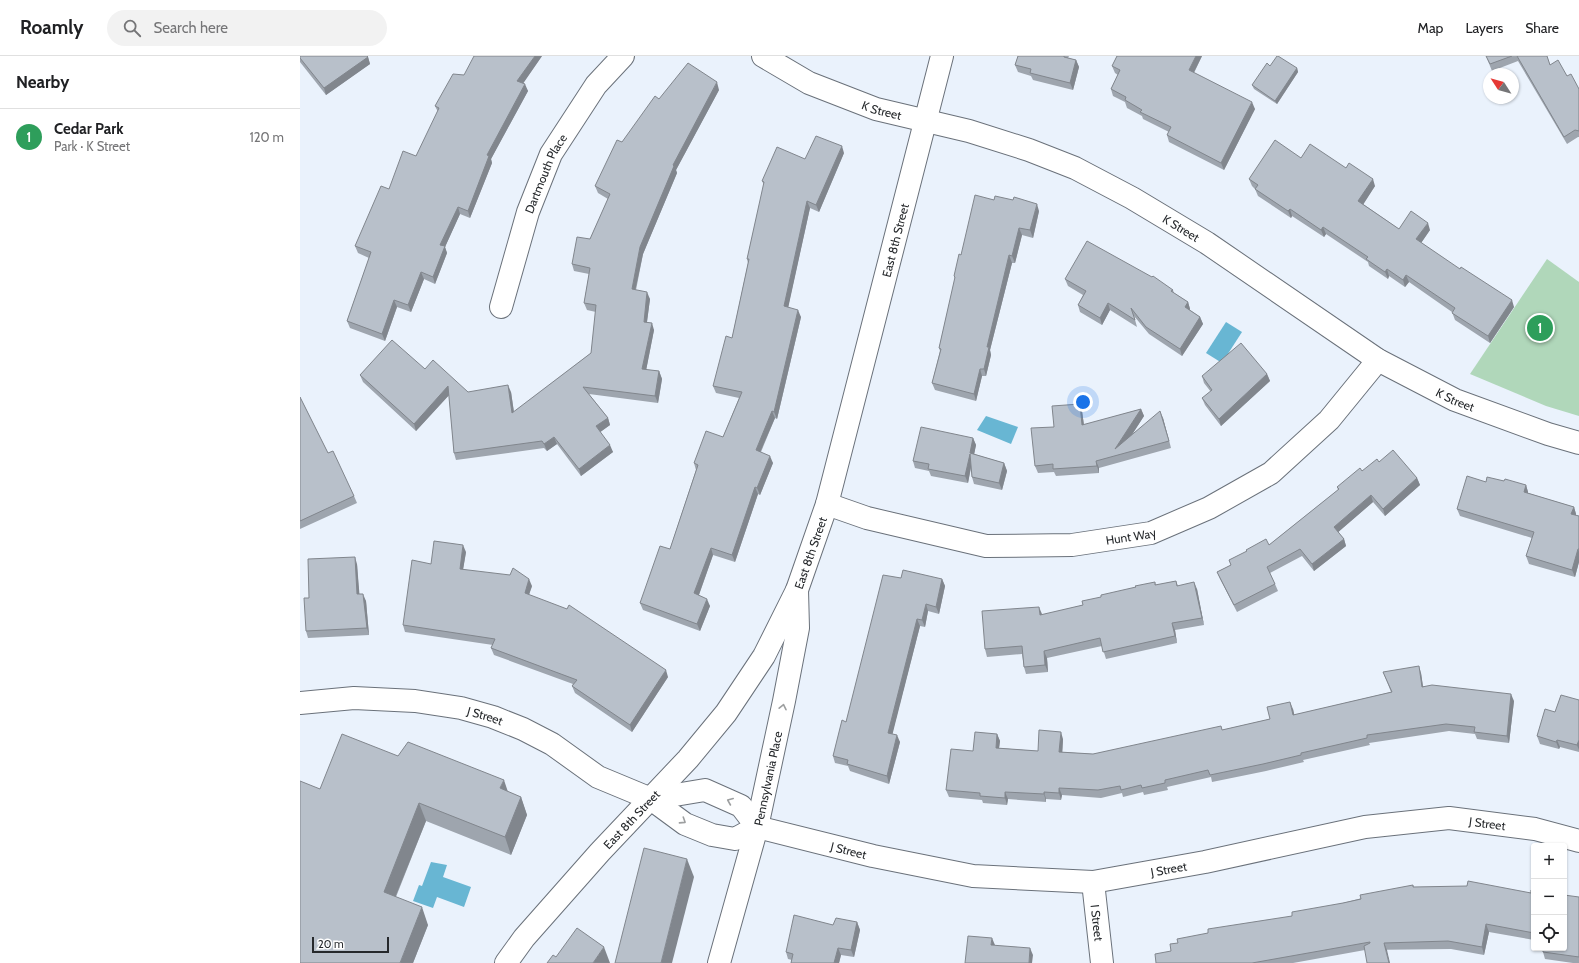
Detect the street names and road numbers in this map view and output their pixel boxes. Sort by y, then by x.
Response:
street label: K Street [860,97,903,122]
street label: Dartmouth Place [521,131,570,215]
street label: East 8th Street [878,202,911,279]
street label: K Street [1160,211,1202,244]
street label: K Street [1434,384,1477,414]
street label: East 8th Street [790,515,830,591]
street label: Hunt Way [1105,524,1158,547]
street label: J Street [465,702,505,728]
street label: Pennsylvania Place [750,730,785,827]
street label: East 8th Street [600,786,663,852]
street label: J Street [1467,813,1507,833]
street label: J Street [828,838,868,862]
street label: J Street [1148,858,1188,879]
street label: I Street [1088,904,1107,942]

